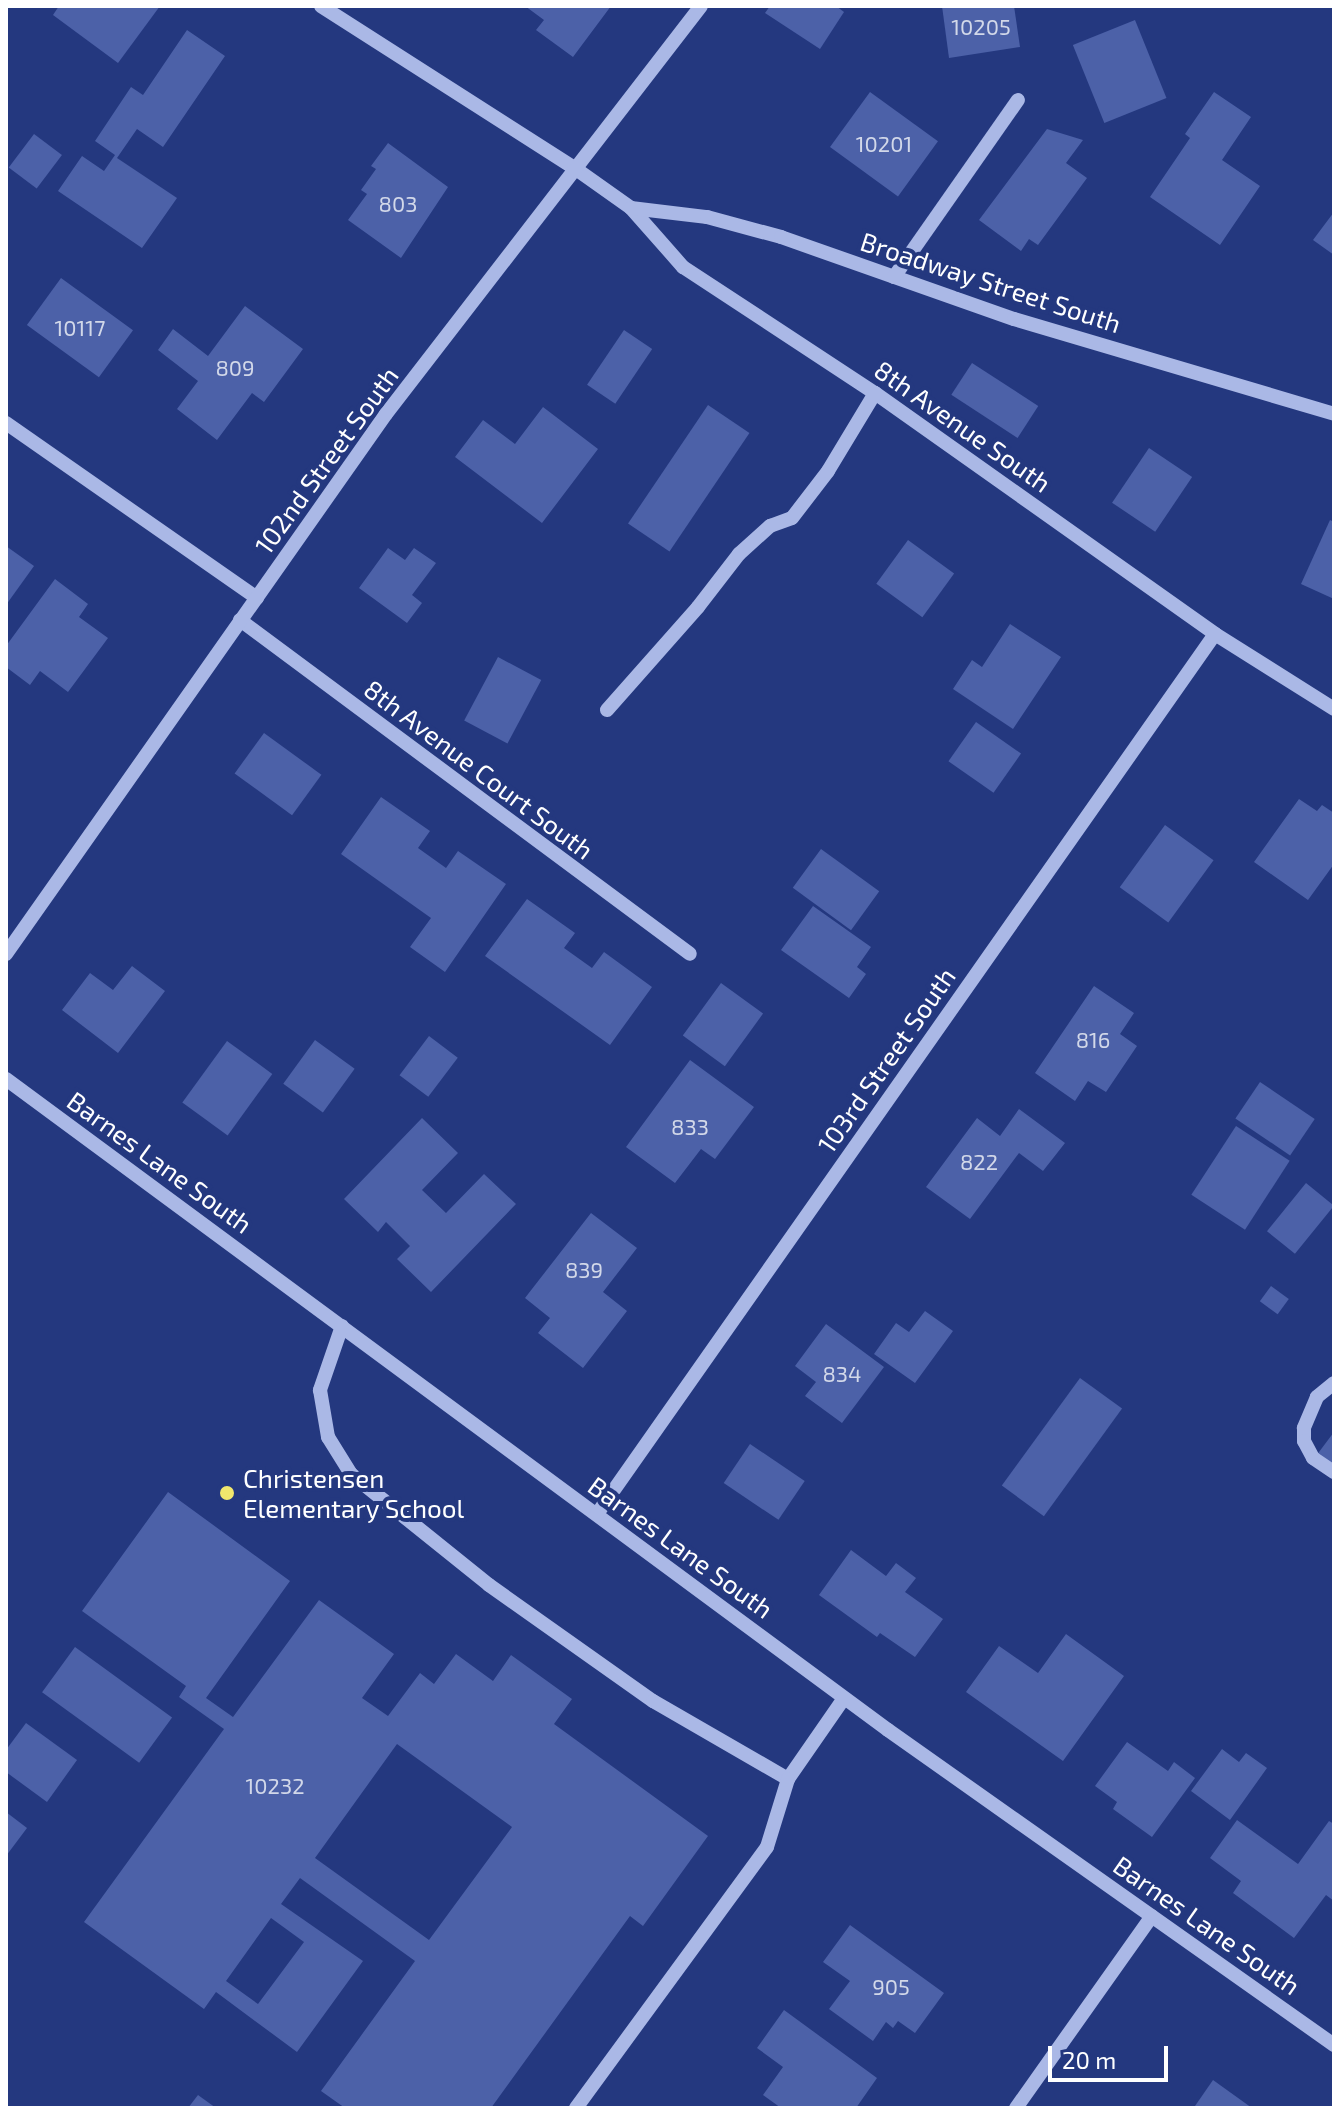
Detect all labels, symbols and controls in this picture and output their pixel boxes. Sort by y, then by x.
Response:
house number: 10205 [951,14,1011,40]
house number: 10201 [856,131,912,157]
house number: 803 [379,191,417,217]
street label: Broadway Street South [857,225,1125,339]
house number: 10117 [55,315,105,341]
street label: 8th Avenue South [869,353,1057,499]
house number: 809 [215,355,255,381]
street label: 102nd Street South [248,360,404,560]
street label: 8th Avenue Court South [358,673,600,865]
street label: 103rd Street South [811,962,961,1158]
house number: 816 [1076,1027,1110,1053]
street label: Barnes Lane South [62,1085,258,1239]
house number: 833 [671,1114,709,1140]
house number: 822 [960,1149,998,1175]
house number: 839 [565,1257,603,1283]
house number: 834 [822,1361,862,1387]
place label: Christensen Elementary School [243,1462,465,1524]
street label: Barnes Lane South [583,1470,779,1624]
marker: Christensen Elementary School [218,1484,236,1502]
house number: 10232 [246,1773,304,1799]
street label: Barnes Lane South [1108,1849,1306,2001]
house number: 905 [872,1974,910,2000]
scale bar [1052,2030,1172,2080]
text: 20 m [1062,2045,1116,2074]

